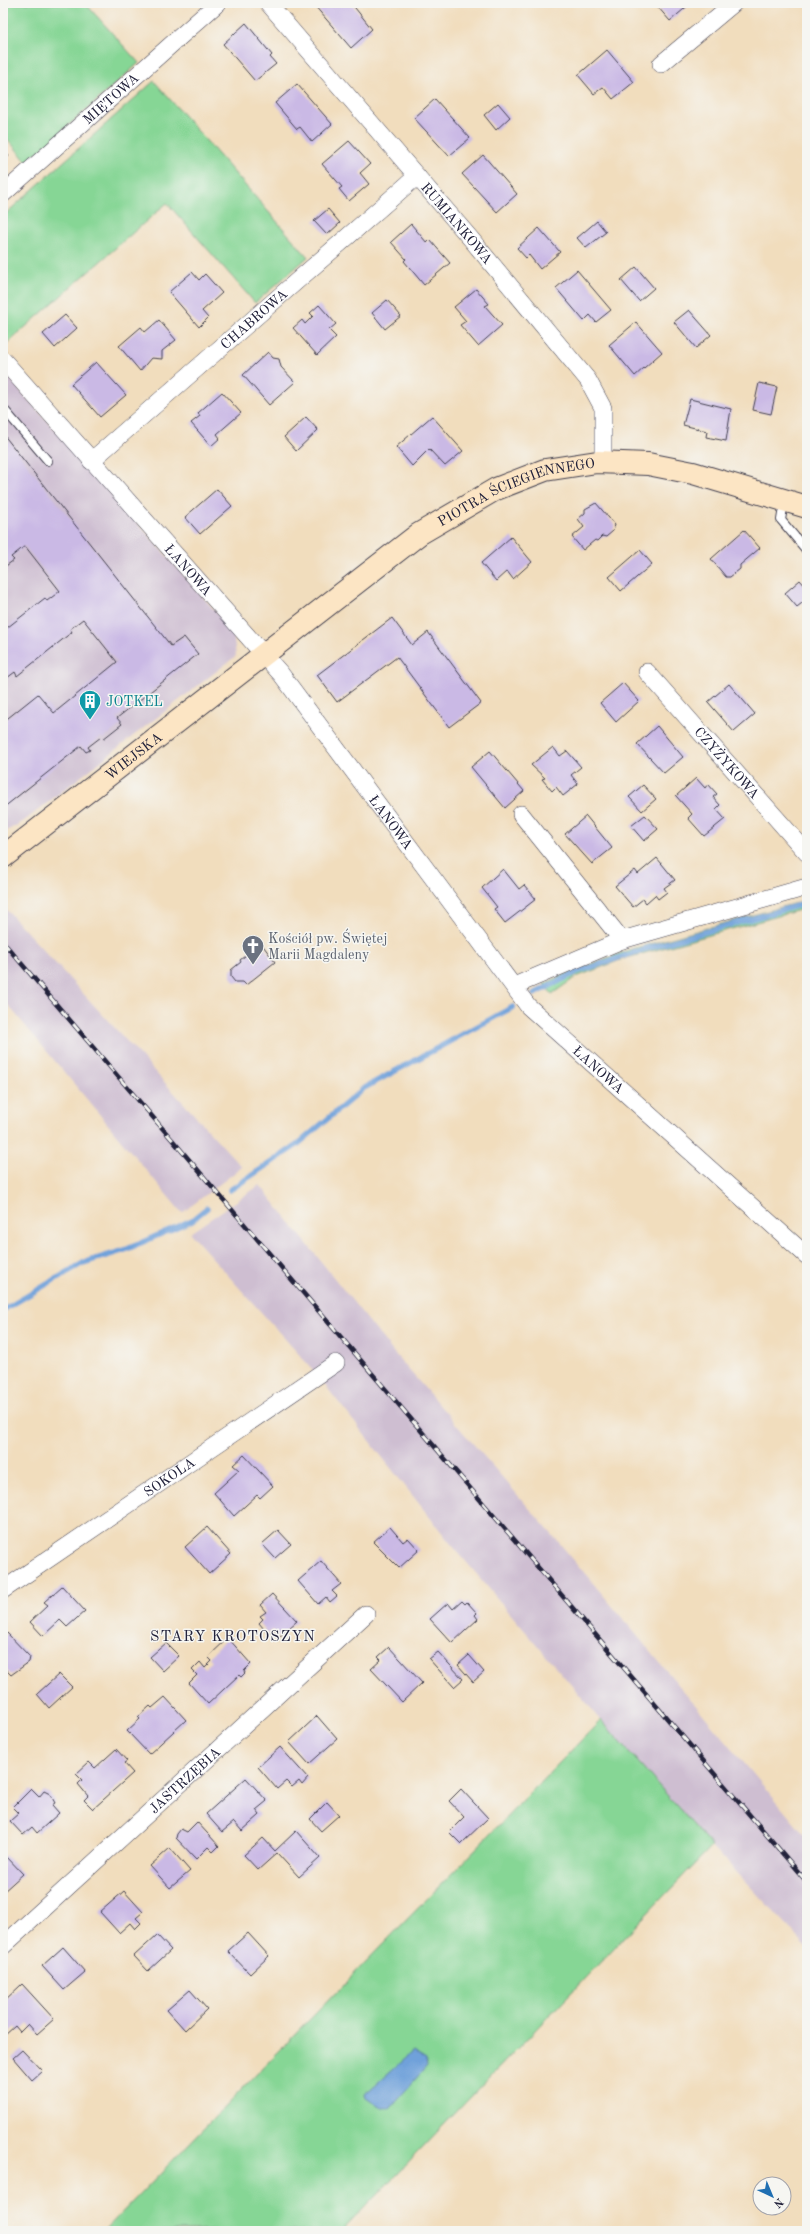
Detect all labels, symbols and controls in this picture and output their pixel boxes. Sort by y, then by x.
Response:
street label: MIĘTOWA [81,71,142,127]
street label: RUMIANKOWA [418,180,495,267]
street label: CHABROWA [218,287,290,352]
street label: PIOTRA ŚCIEGIENNEGO [436,456,596,529]
street label: ŁANOWA [162,542,214,599]
building icon: JOTKEL [77,688,103,721]
place label: JOTKEL [106,695,163,709]
street label: CZYŻYKOWA [691,725,762,802]
street label: WIEJSKA [103,730,165,783]
street label: ŁANOWA [366,793,415,853]
place label: Kościół pw. Świętej Marii Magdaleny [268,928,388,962]
church icon: Kościół pw. Świętej Marii Magdaleny [240,933,266,966]
street label: ŁANOWA [570,1044,626,1097]
street label: SOKOLA [142,1455,198,1500]
district label: STARY KROTOSZYN [150,1630,316,1645]
street label: JASTRZĘBIA [147,1745,224,1817]
north arrow [752,2176,792,2216]
text: N [771,2195,785,2209]

